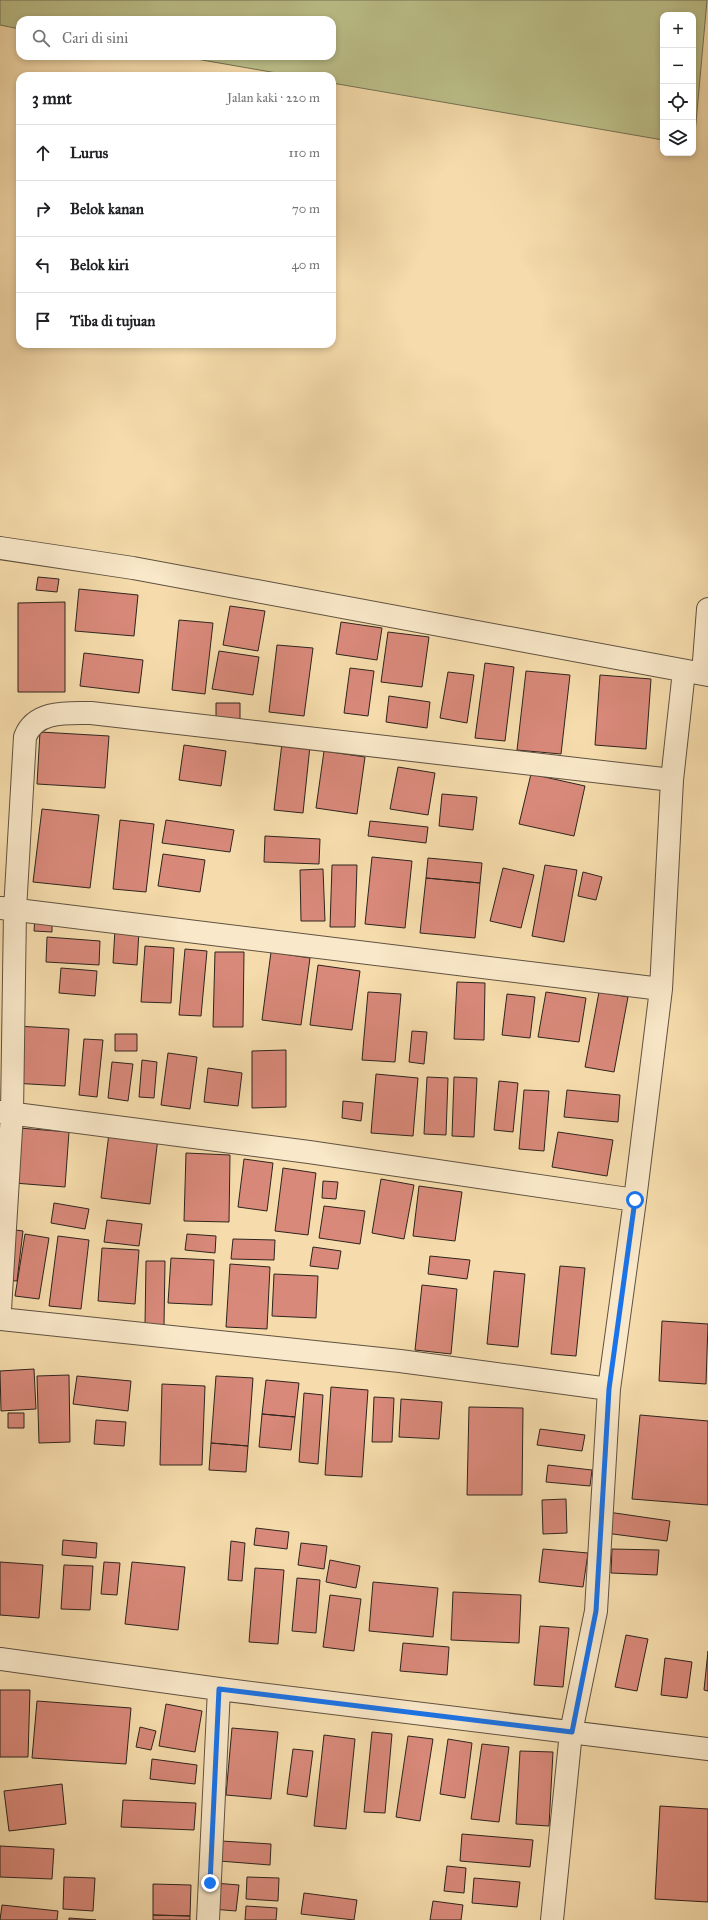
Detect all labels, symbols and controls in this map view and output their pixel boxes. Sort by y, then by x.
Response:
map controls [660,12,696,156]
button: + [660,12,696,48]
search box [16,16,336,60]
icon: search [30,27,52,49]
text: Cari di sini [62,29,128,47]
button: − [660,48,696,84]
button: locate [660,84,696,120]
text: 3 mnt [32,88,72,109]
text: Jalan kaki · 220 m [227,90,320,106]
button: layers [660,120,696,156]
icon: ahead [32,142,54,164]
text: Lurus [70,144,108,162]
text: 110 m [288,145,320,161]
icon: right [32,198,54,220]
text: Belok kanan [70,200,144,218]
text: 70 m [292,201,320,217]
icon: left [32,254,54,276]
text: Belok kiri [70,256,129,274]
text: 40 m [291,257,320,273]
icon: arrive [32,310,54,332]
text: Tiba di tujuan [70,312,155,330]
route start [626,1191,644,1209]
route end [201,1874,219,1892]

